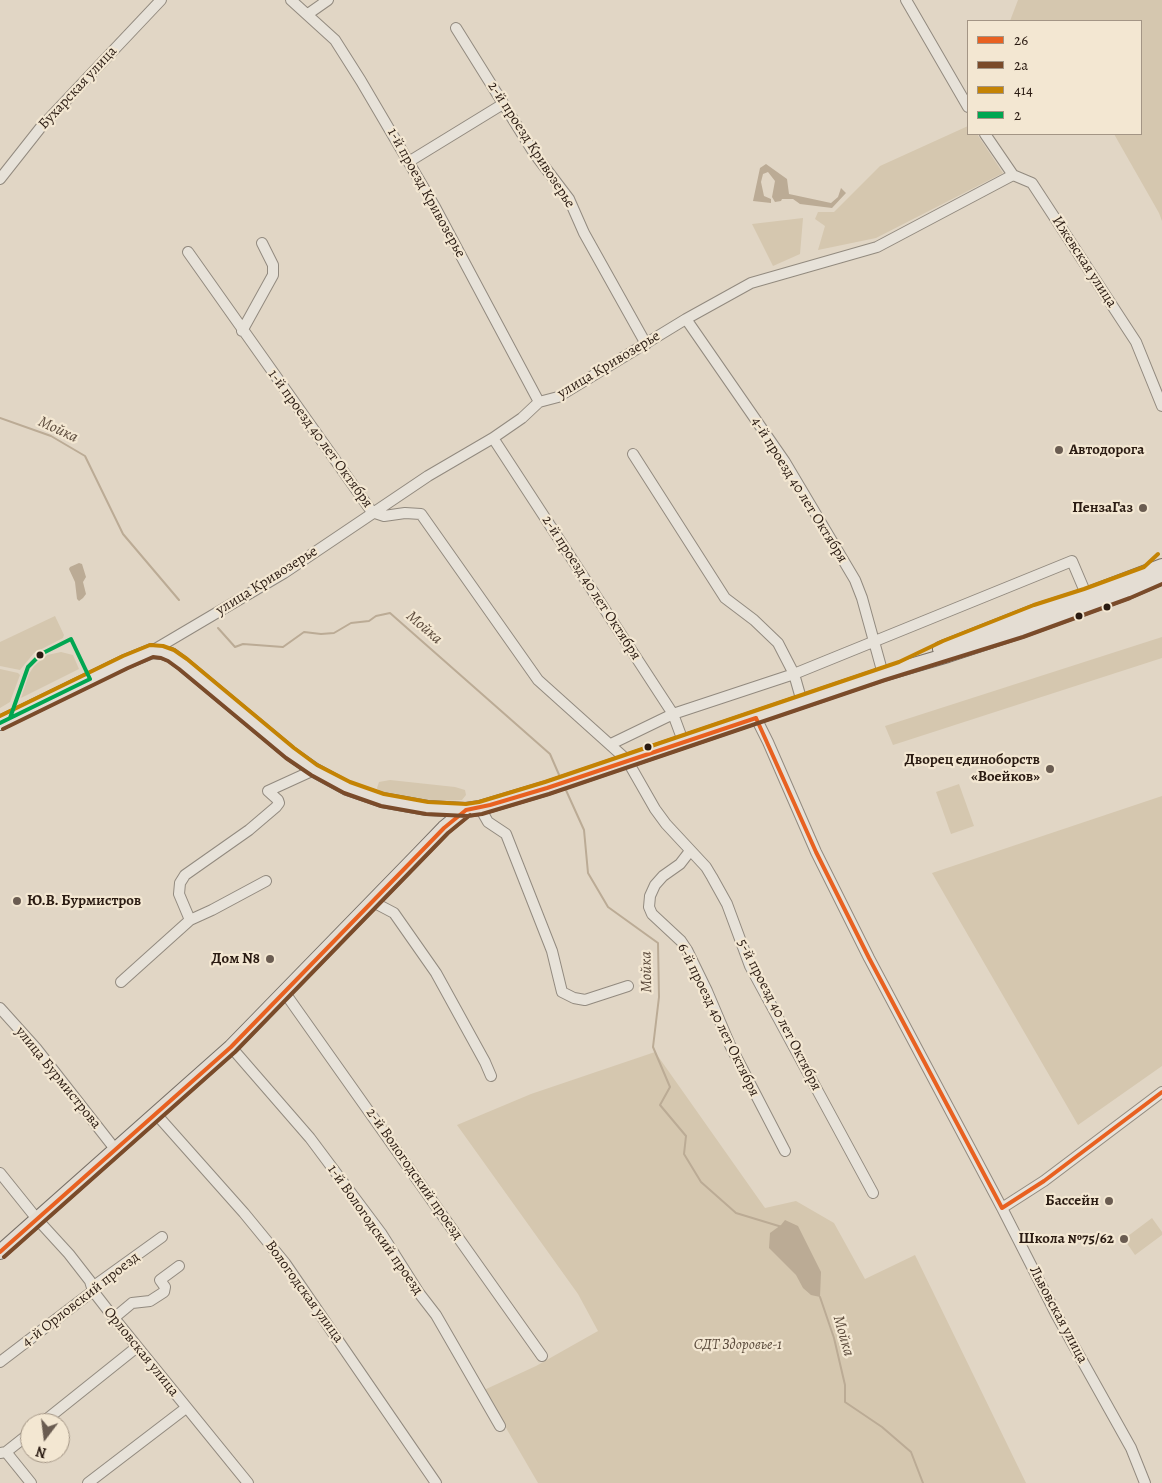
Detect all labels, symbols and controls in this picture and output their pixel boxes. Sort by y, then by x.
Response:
legend [967,20,1142,135]
text: 26 [1014,30,1028,50]
street label: Бухарская улица [35,43,121,133]
text: 2а [1014,55,1028,75]
street label: 2-й проезд Кривозерье [483,78,579,212]
text: 414 [1014,80,1033,100]
text: 2 [1014,105,1021,125]
street label: 1-й проезд Кривозерье [383,125,469,261]
street label: Ижевская улица [1048,213,1120,311]
street label: улица Кривозерье [554,327,664,403]
street label: 1-й проезд 40 лет Октября [264,366,376,512]
water label: Мойка [35,412,81,448]
street label: 4-й проезд 40 лет Октября [747,414,851,566]
place label: Автодорога [1069,441,1144,459]
marker: Автодорога [1053,444,1065,456]
place label: ПензаГаз [1072,499,1133,517]
marker: ПензаГаз [1137,502,1149,514]
street label: 2-й проезд 40 лет Октября [538,512,644,664]
street label: улица Кривозерье [213,543,321,619]
unlabelled marker [1102,602,1112,612]
water label: Мойка [402,607,446,649]
unlabelled marker [1074,611,1084,621]
unlabelled marker [35,650,45,660]
unlabelled marker [643,742,653,752]
place label: Дворец единоборств «Воейков» [905,751,1040,786]
marker: Дворец единоборств «Воейков» [1044,763,1056,775]
place label: Ю.В. Бурмистров [27,892,141,910]
marker: Ю.В. Бурмистров [11,895,23,907]
street label: 5-й проезд 40 лет Октября [733,936,825,1094]
street label: 6-й проезд 40 лет Октября [673,940,763,1100]
place label: Дом N8 [211,950,260,968]
water label: Мойка [637,951,657,993]
marker: Дом N8 [264,953,276,965]
street label: улица Бурмистрова [11,1023,105,1133]
street label: 2-й Вологодский проезд [362,1105,466,1243]
street label: 1-й Вологодский проезд [323,1161,427,1299]
place label: Бассейн [1045,1192,1099,1210]
marker: Бассейн [1103,1195,1115,1207]
place label: Школа №75/62 [1018,1230,1114,1248]
marker: Школа №75/62 [1118,1233,1130,1245]
street label: Вологодская улица [261,1237,347,1347]
street label: 4-й Орловский проезд [19,1249,143,1351]
street label: Львовская улица [1025,1263,1091,1367]
street label: Орловская улица [99,1304,183,1400]
water label: Мойка [828,1313,858,1359]
park label: СДТ Здоровье-1 [694,1336,782,1354]
north arrow [20,1413,70,1463]
text: N [34,1442,49,1463]

